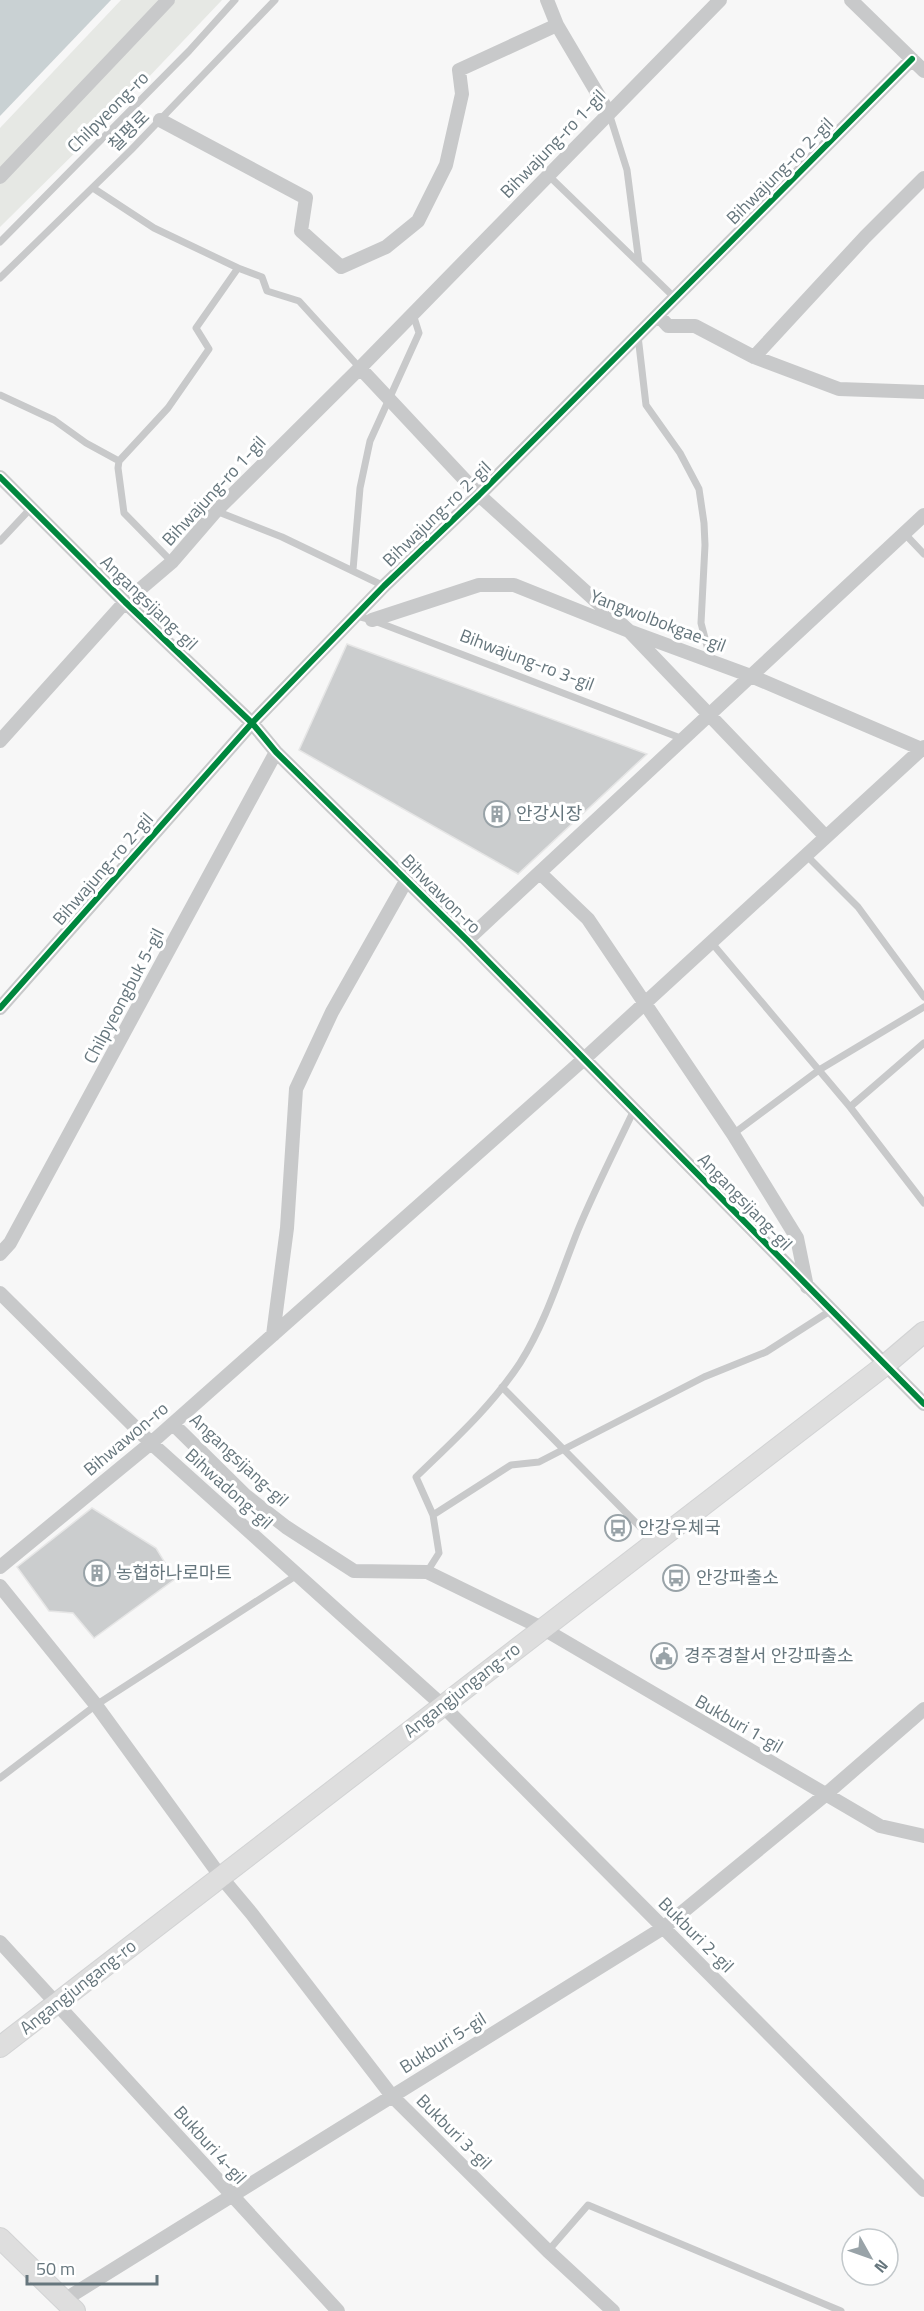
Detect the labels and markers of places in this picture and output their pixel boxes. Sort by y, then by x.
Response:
building icon: 안강시장 [482,799,512,829]
place label: 안강시장 [516,800,582,827]
bus stop icon: 안강우체국 [603,1513,633,1543]
place label: 안강우체국 [638,1514,721,1541]
building icon: 농협하나로마트 [82,1558,112,1588]
place label: 농협하나로마트 [116,1559,232,1586]
bus stop icon: 안강파출소 [661,1563,691,1593]
place label: 안강파출소 [696,1564,779,1591]
public building icon: 경주경찰서 안강파출소 [649,1641,679,1671]
place label: 경주경찰서 안강파출소 [684,1642,854,1669]

